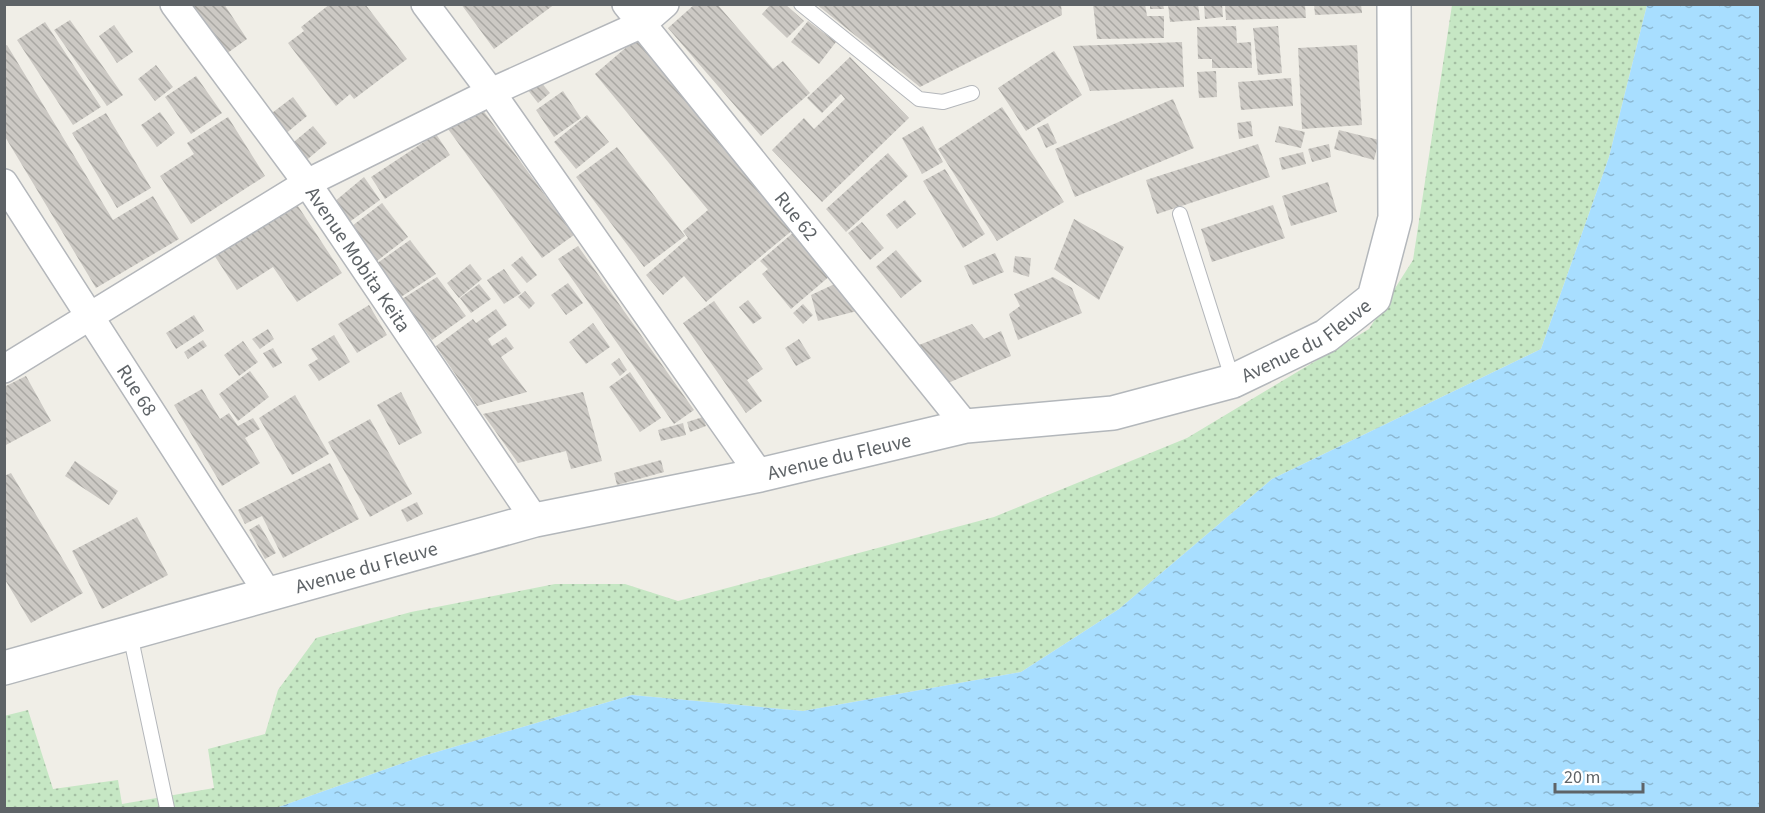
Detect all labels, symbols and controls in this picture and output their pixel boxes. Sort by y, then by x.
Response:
street label: Avenue Mobita Keita [298,181,417,338]
street label: Rue 62 [767,186,824,247]
street label: Avenue du Fleuve [1237,292,1378,390]
street label: Rue 68 [109,359,163,422]
street label: Avenue du Fleuve [765,427,914,488]
street label: Avenue du Fleuve [292,535,441,601]
scale bar [1555,756,1644,794]
text: 20 m [1564,765,1600,790]

